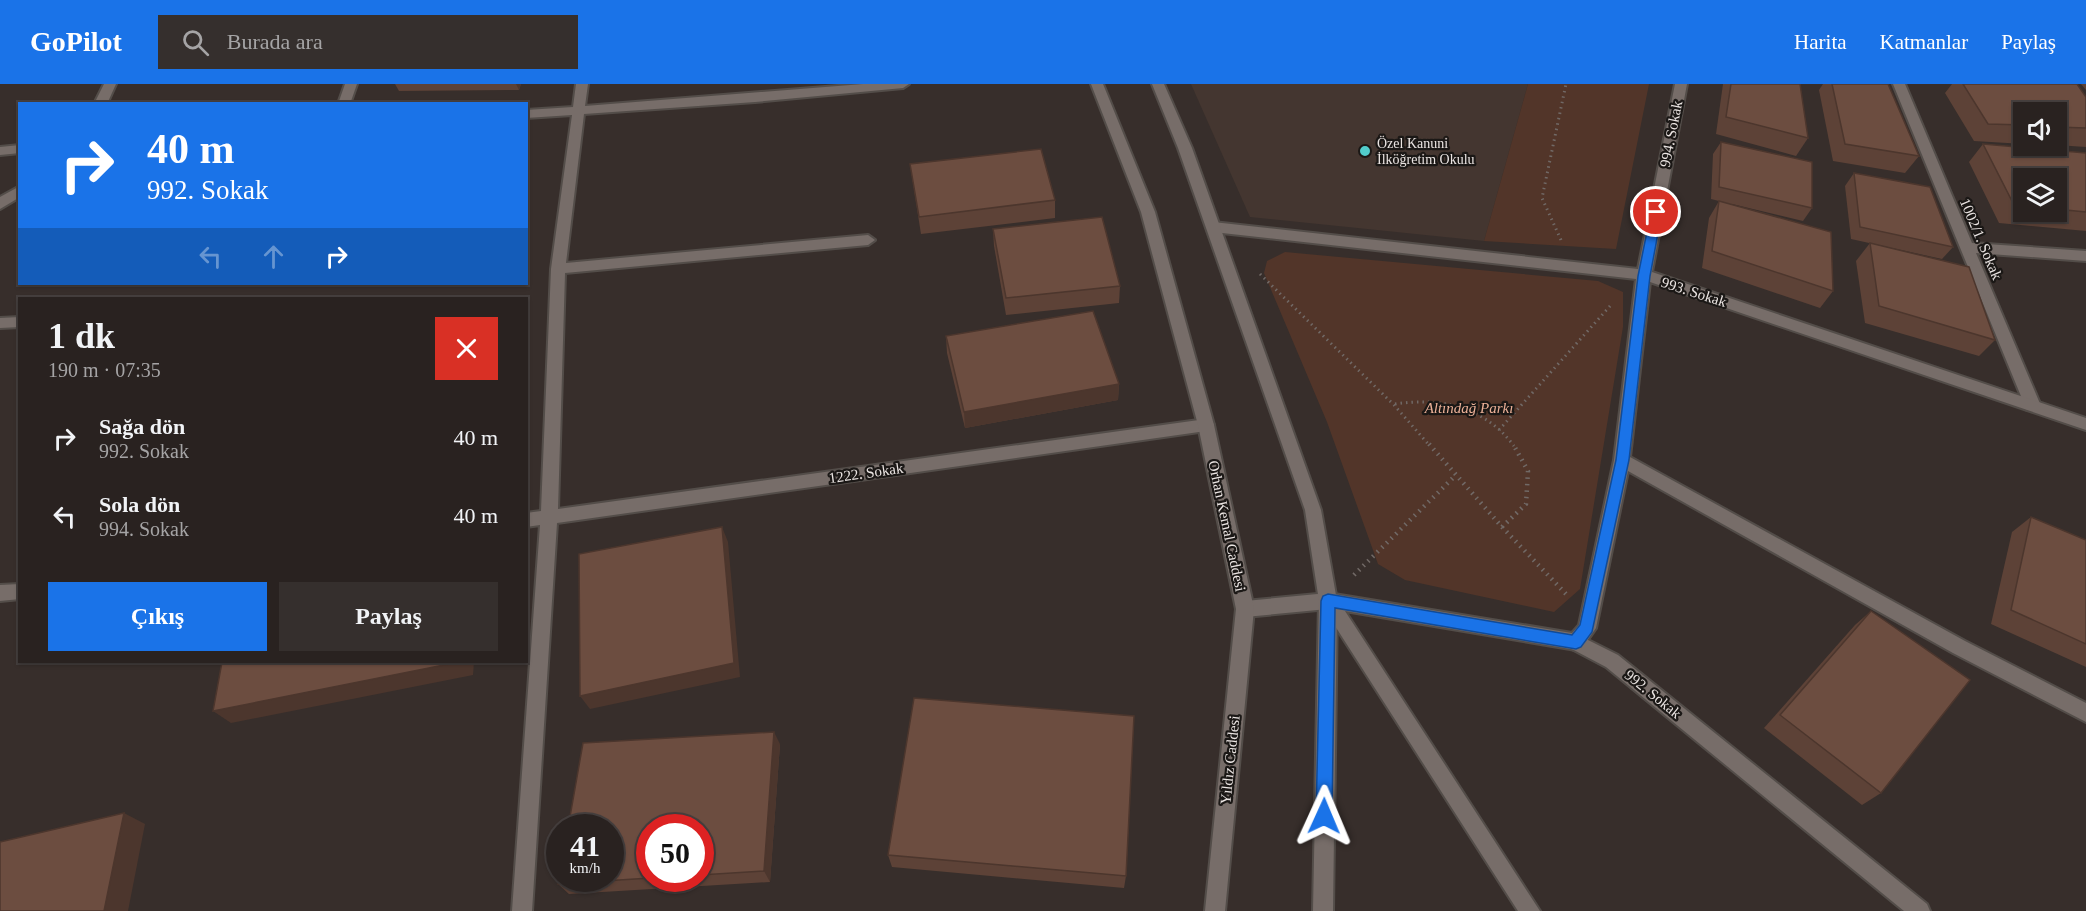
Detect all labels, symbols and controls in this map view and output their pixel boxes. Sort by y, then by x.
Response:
search box [158,15,578,69]
text: GoPilot [30,26,122,57]
icon: search [179,26,212,59]
text: Burada ara [227,29,323,54]
text: Harita [1794,30,1847,54]
text: Katmanlar [1880,30,1968,54]
text: Paylaş [2001,30,2056,54]
street label: 994. Sokak [1657,99,1685,169]
map controls [2013,102,2067,222]
button: sound [2013,102,2067,156]
icon: right [48,126,126,204]
text: 40 m [147,126,235,172]
place label: Özel Kanuni İlköğretim Okulu [1377,135,1475,167]
marker: Özel Kanuni İlköğretim Okulu [1358,144,1372,158]
button: layers [2013,168,2067,222]
text: 992. Sokak [147,175,269,205]
pin [1630,186,1681,237]
icon: arrive [1639,195,1672,228]
street label: 1002/1. Sokak [1957,196,2005,282]
icon: left [194,240,227,273]
icon: ahead [257,240,290,273]
icon: right [320,240,353,273]
street label: 993. Sokak [1659,274,1729,310]
text: 1 dk [48,316,115,356]
button: close [435,317,498,380]
text: 190 m · 07:35 [48,359,161,381]
park label: Altındağ Parkı [1424,400,1513,416]
text: Sağa dön [99,414,185,439]
icon: right [48,422,81,455]
text: 40 m [453,425,498,450]
text: 992. Sokak [99,440,189,462]
street label: Orhan Kemal Caddesi [1205,459,1249,593]
street label: 1222. Sokak [828,460,905,486]
text: Sola dön [99,492,180,517]
icon: left [48,500,81,533]
text: 40 m [453,503,498,528]
text: 994. Sokak [99,518,189,540]
button: Çıkış [48,582,267,651]
button: Paylaş [279,582,498,651]
street label: 992. Sokak [1622,667,1685,722]
street label: Yıldız Caddesi [1217,715,1243,805]
position arrow [1292,784,1356,848]
speed limit sign: 50 [636,814,714,892]
text: 41 [570,829,600,862]
text: km/h [570,860,600,876]

